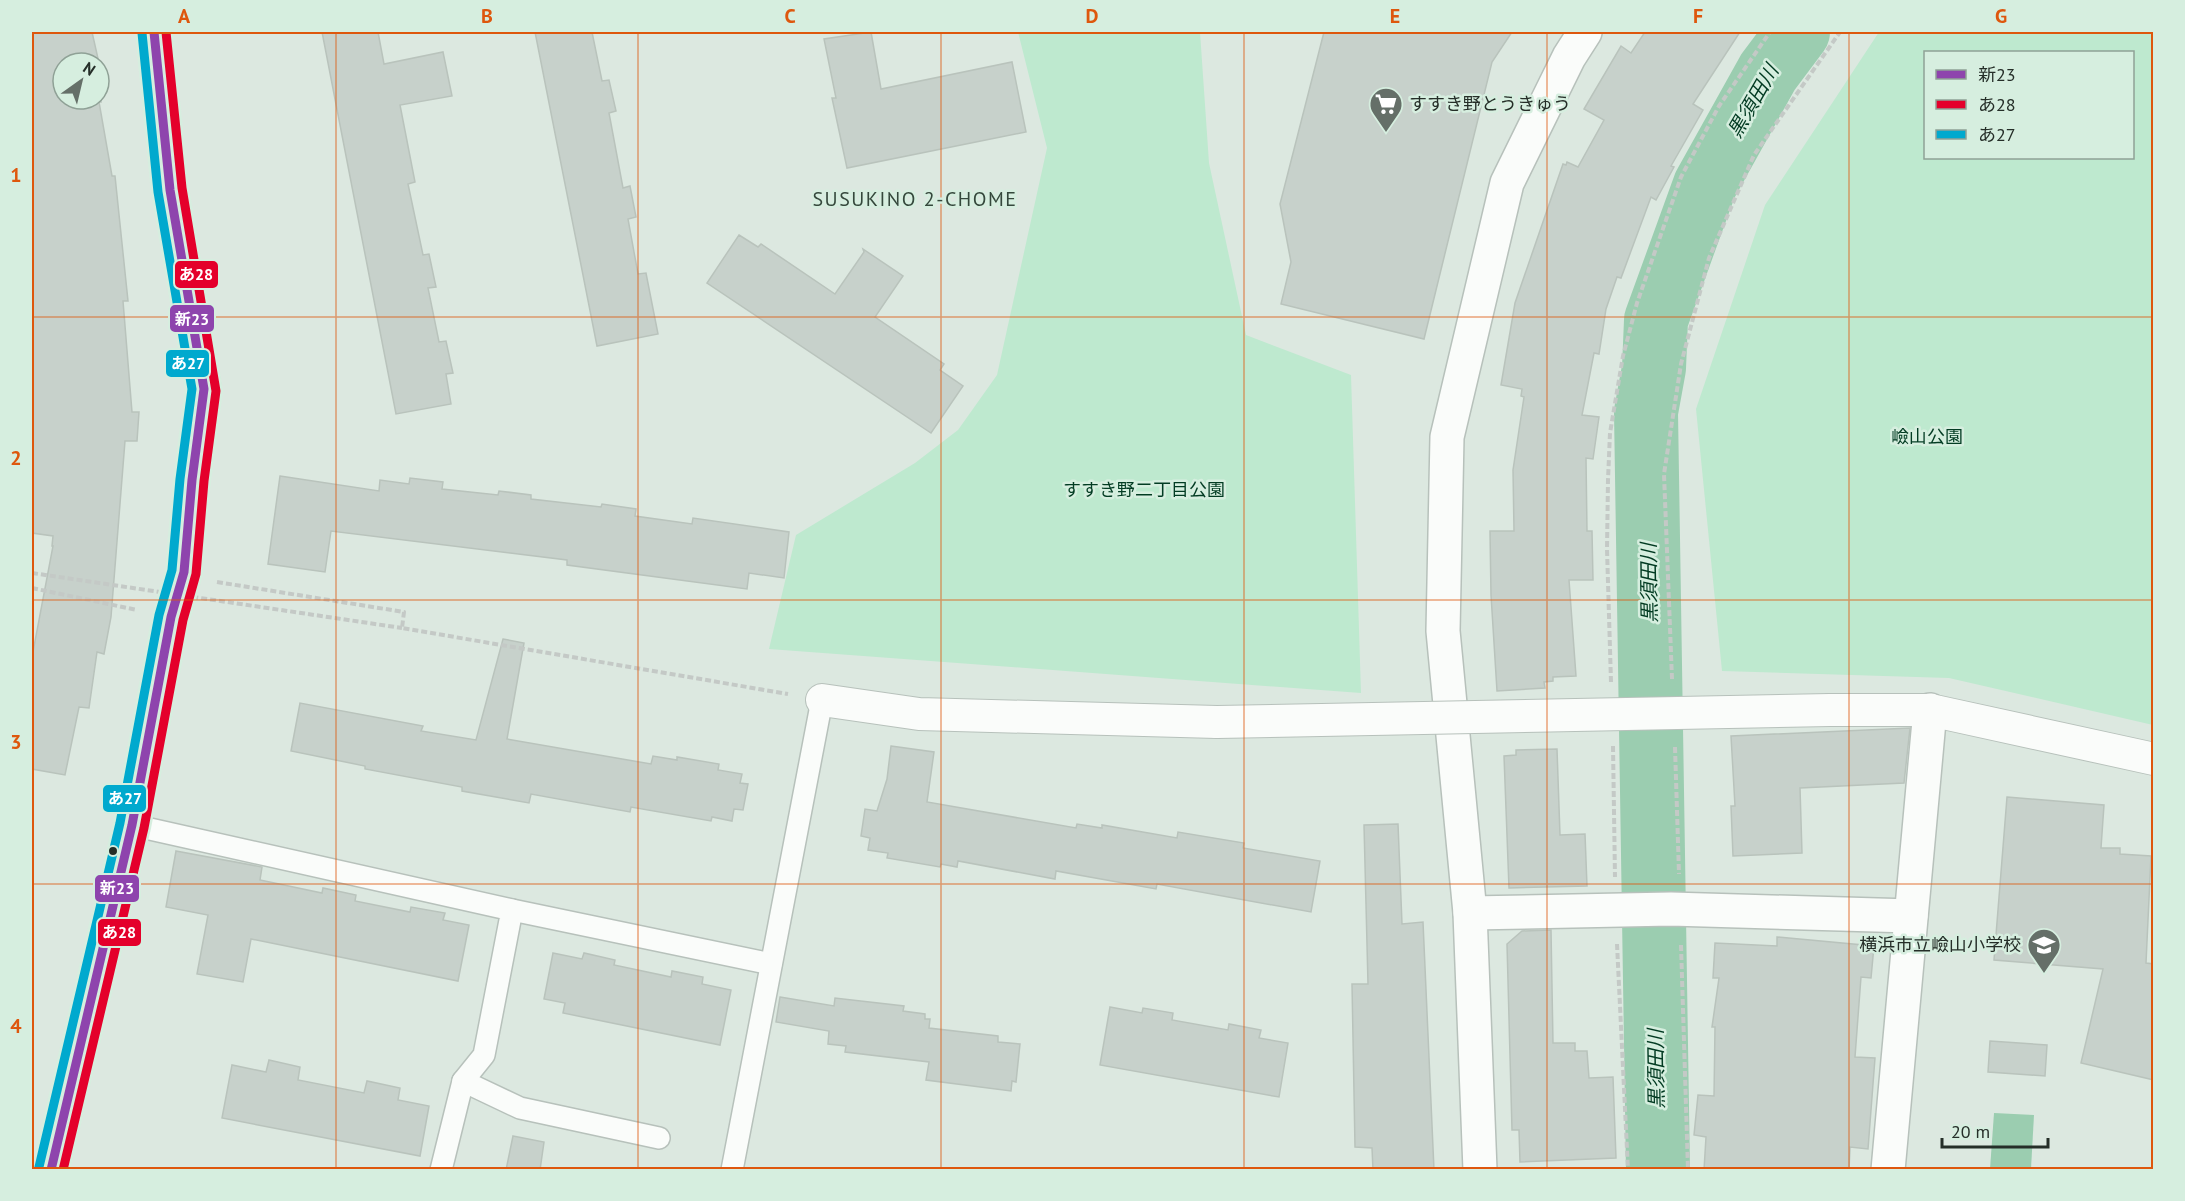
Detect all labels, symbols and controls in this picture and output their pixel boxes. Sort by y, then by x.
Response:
text: A [178,3,191,29]
text: B [481,3,493,29]
text: C [784,3,796,29]
text: D [1086,3,1099,29]
text: E [1390,3,1400,29]
text: F [1693,3,1703,29]
text: G [1995,3,2007,29]
north arrow [51,51,111,111]
legend [1924,51,2134,159]
text: N [79,57,99,80]
water label: 黒須田川 [1722,58,1785,142]
text: 新23 [1978,63,2016,86]
supermarket icon: すすき野とうきゅう [1368,86,1404,133]
place label: すすき野とうきゅう [1409,92,1571,115]
text: あ28 [1978,93,2016,116]
text: あ27 [1978,123,2016,146]
text: 1 [10,162,22,188]
district label: SUSUKINO 2-CHOME [813,186,1018,212]
line badge: あ28 [174,260,219,289]
text: あ28 [179,264,213,284]
line badge: 新23 [169,304,215,333]
text: 新23 [175,309,209,329]
line badge: あ27 [165,349,210,378]
text: あ27 [171,353,205,373]
park label: 嶮山公園 [1891,425,1963,448]
text: 2 [10,445,22,471]
park label: すすき野二丁目公園 [1063,478,1225,501]
water label: 黒須田川 [1635,541,1663,623]
text: 3 [10,729,22,755]
line badge: あ27 [102,784,147,813]
text: あ27 [108,788,142,808]
unlabelled marker [107,845,119,857]
line badge: 新23 [94,874,140,903]
text: 新23 [100,878,134,898]
line badge: あ28 [97,918,142,947]
text: あ28 [102,922,136,942]
school or university icon: 横浜市立嶮山小学校 [2026,927,2062,974]
place label: 横浜市立嶮山小学校 [1859,933,2021,956]
text: 4 [10,1013,22,1039]
water label: 黒須田川 [1642,1027,1670,1109]
scale bar [1942,1111,2048,1149]
text: 20 m [1951,1120,1990,1143]

